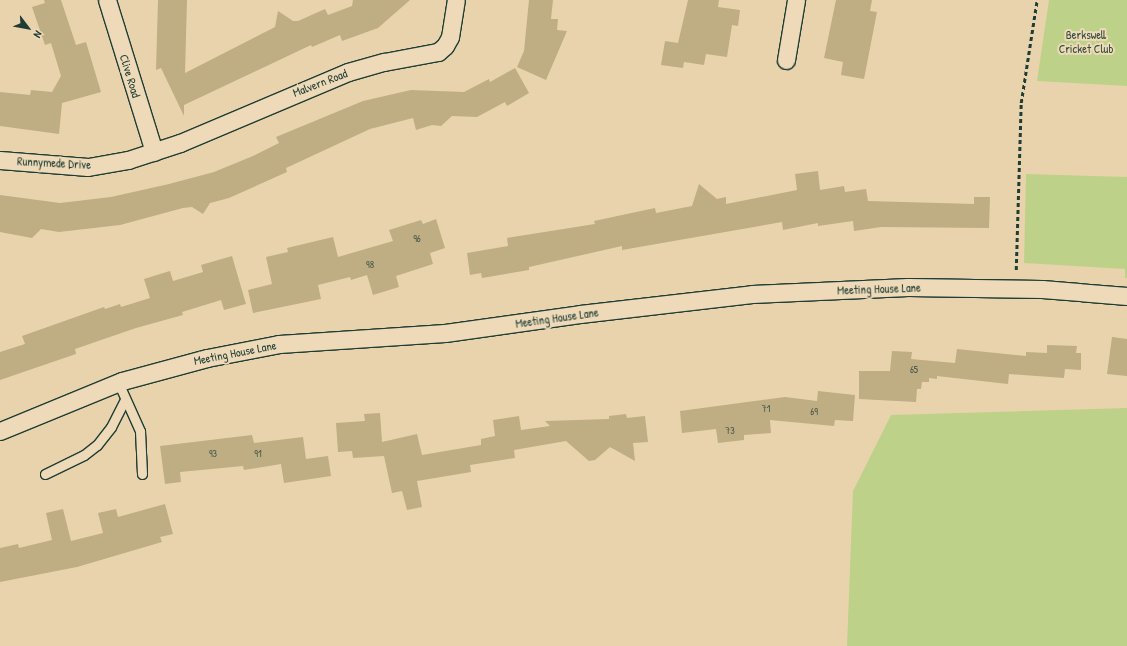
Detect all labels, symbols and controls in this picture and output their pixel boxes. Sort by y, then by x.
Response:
north arrow [8,8,48,48]
text: N [31,28,46,41]
park label: Berkswell Cricket Club [1059,28,1113,56]
street label: Clive Road [117,53,143,99]
street label: Malvern Road [291,66,349,100]
street label: Runnymede Drive [17,154,91,172]
house number: 96 [413,233,421,245]
house number: 98 [366,259,374,271]
street label: Meeting House Lane [837,280,921,298]
street label: Meeting House Lane [515,305,599,331]
street label: Meeting House Lane [192,338,278,368]
house number: 65 [910,364,918,376]
house number: 71 [762,403,770,415]
house number: 69 [810,406,818,418]
house number: 73 [725,425,735,437]
house number: 93 [209,448,217,460]
house number: 91 [254,448,262,460]

